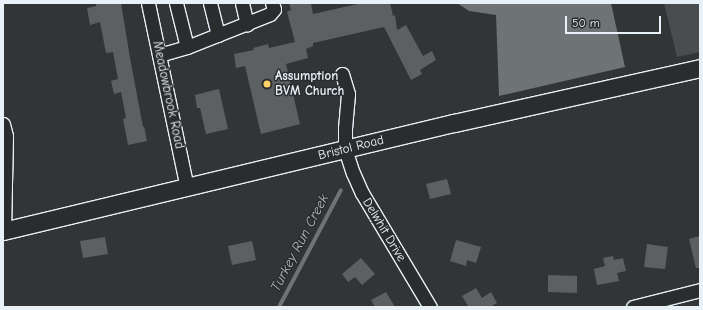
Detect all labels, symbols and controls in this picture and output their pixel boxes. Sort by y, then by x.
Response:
scale bar [567,8,663,34]
text: 50 m [572,16,600,30]
street label: Meadowbrook Road [149,40,187,150]
place label: Assumption BVM Church [275,69,344,100]
marker: Assumption BVM Church [262,79,272,89]
street label: Bristol Road [317,132,385,164]
water label: Turkey Run Creek [267,192,333,294]
street label: Delwhit Drive [359,195,409,265]

